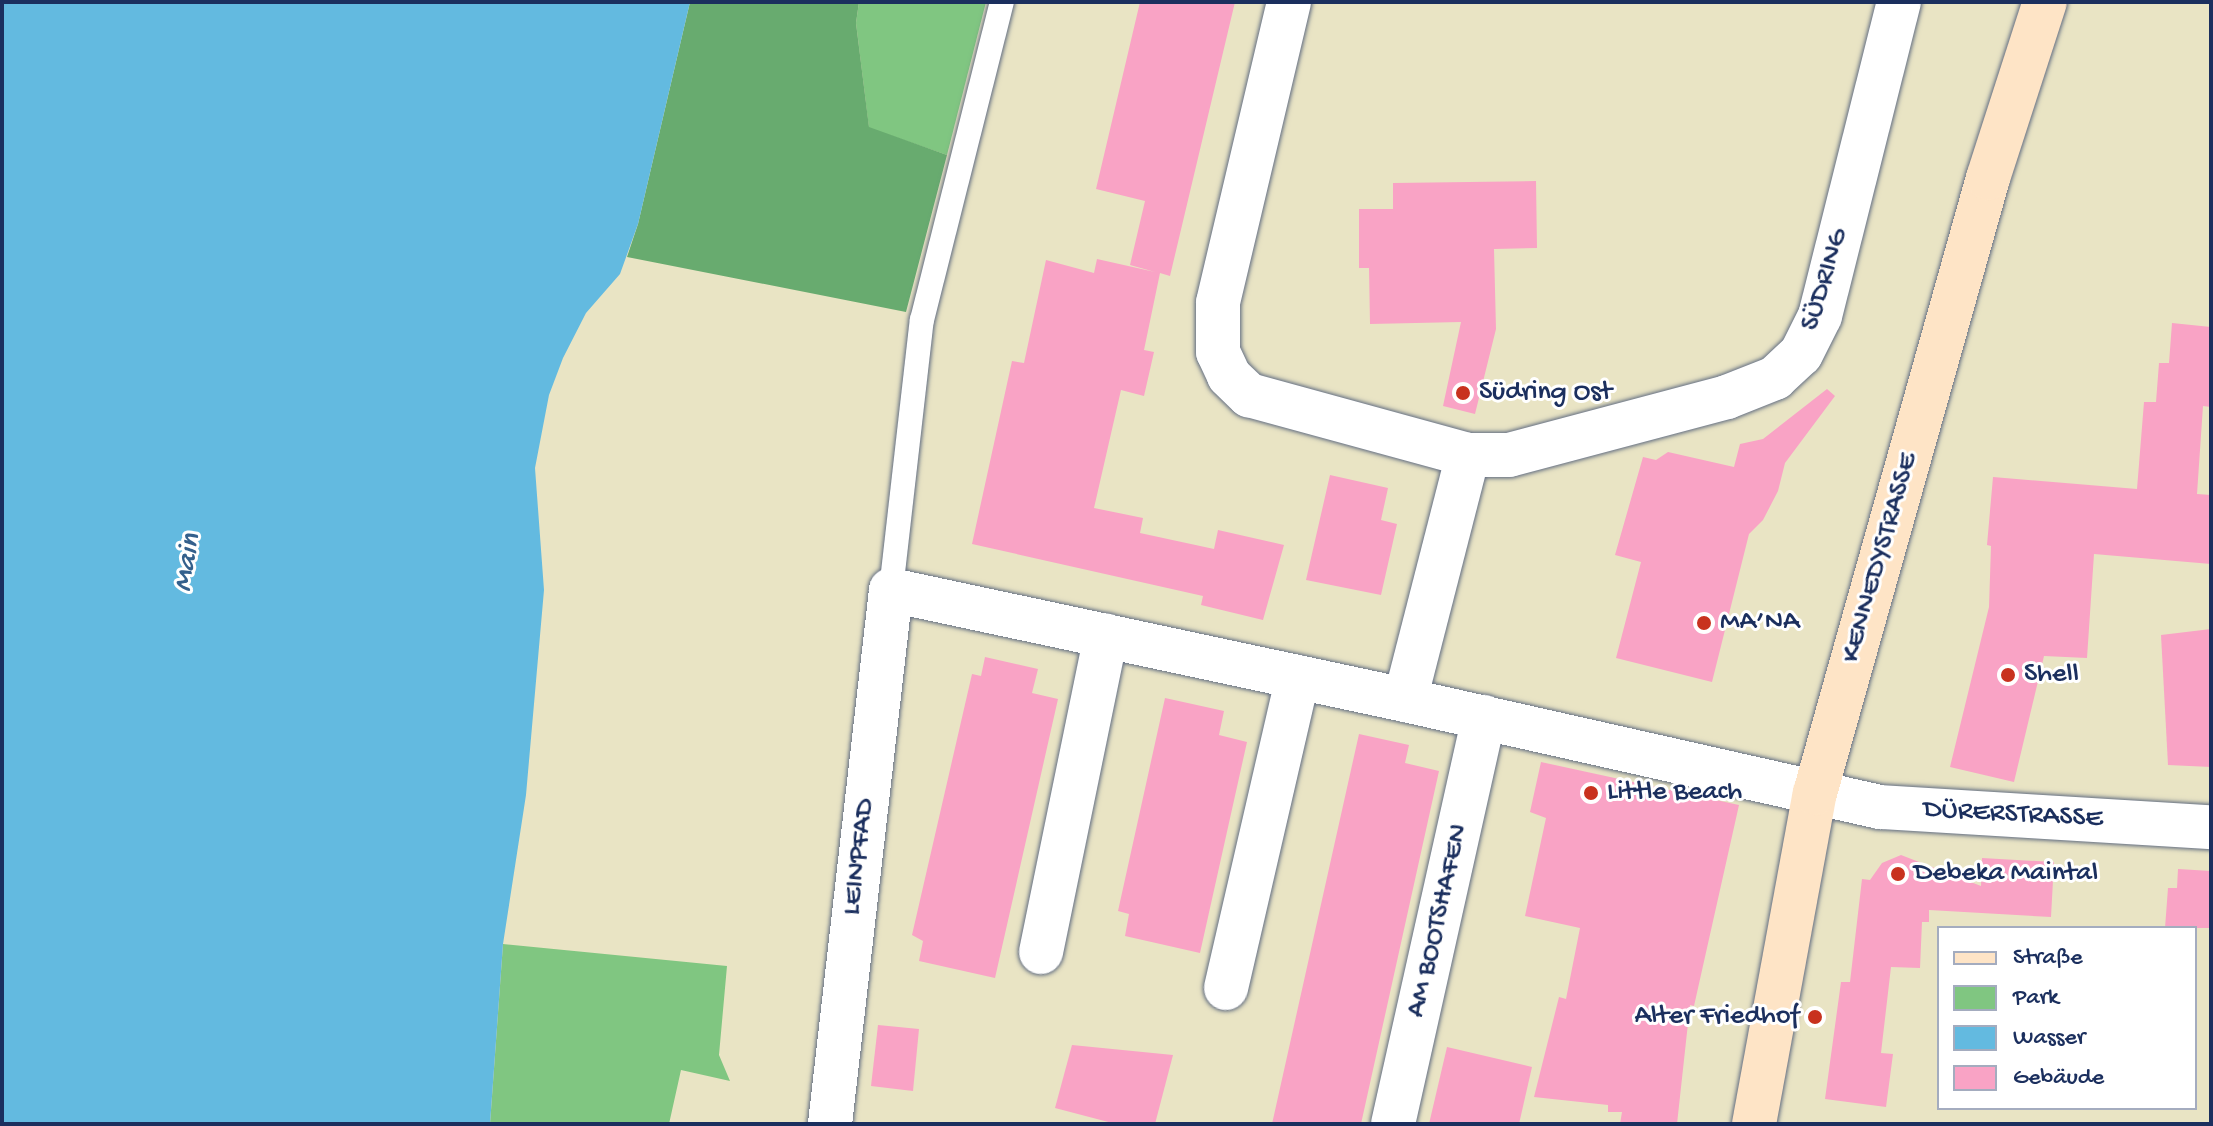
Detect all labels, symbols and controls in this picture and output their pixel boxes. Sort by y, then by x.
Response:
street label: SÜDRING [1795,225,1857,335]
place label: Südring Ost [1479,376,1612,410]
marker: Südring Ost [1454,384,1472,402]
street label: KENNEDYSTRASSE [1835,449,1927,667]
water label: Main [167,531,211,595]
place label: MA’NA [1720,606,1800,640]
marker: MA’NA [1695,614,1713,632]
place label: Shell [2024,658,2079,692]
marker: Shell [1999,666,2017,684]
place label: Little Beach [1607,776,1742,810]
marker: Little Beach [1582,784,1600,802]
street label: DÜRERSTRASSE [1922,794,2104,836]
street label: LEINPFAD [836,797,884,917]
street label: AM BOOTSHAFEN [1400,821,1478,1021]
place label: Debeka Maintal [1914,857,2098,891]
marker: Debeka Maintal [1889,865,1907,883]
legend [1937,926,2197,1110]
text: Straße [2013,944,2083,973]
text: Park [2013,984,2059,1013]
place label: Alter Friedhof [1635,1000,1799,1034]
marker: Alter Friedhof [1806,1008,1824,1026]
text: Wasser [2013,1024,2085,1053]
text: Gebäude [2013,1064,2104,1093]

